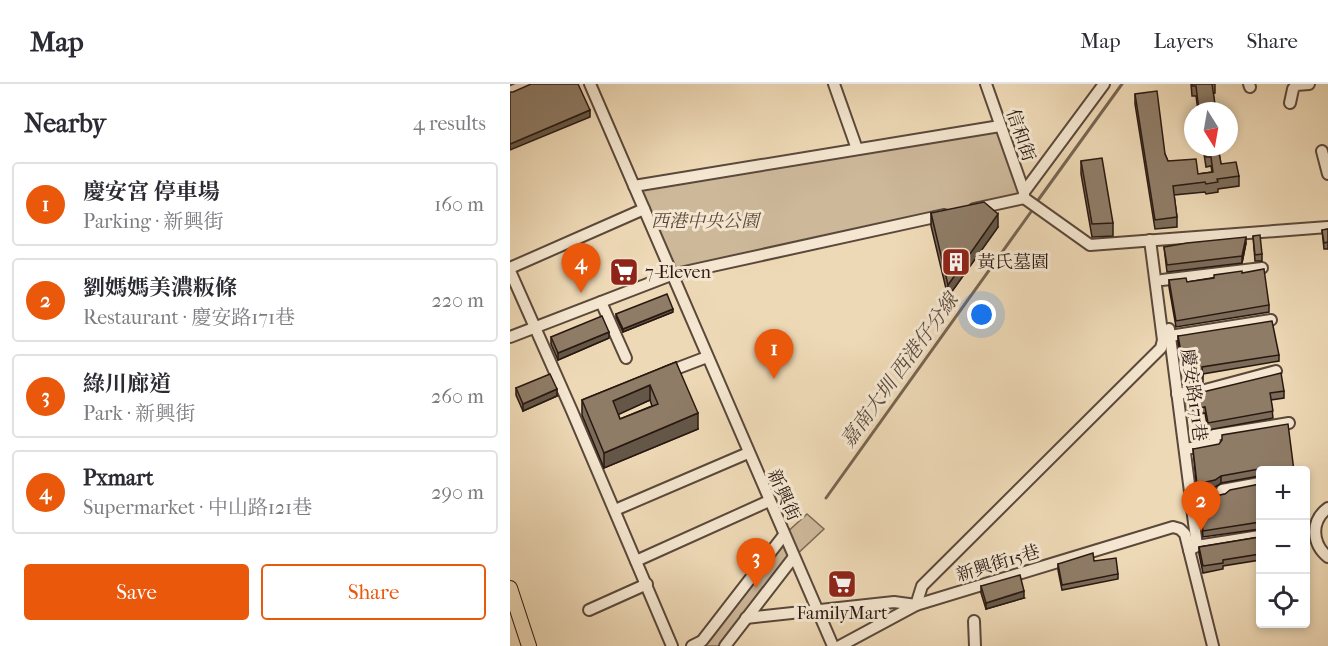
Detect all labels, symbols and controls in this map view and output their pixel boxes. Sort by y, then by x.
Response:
text: Map [30,25,84,58]
text: Map [1080,29,1121,53]
text: Layers [1154,29,1213,53]
text: Share [1246,29,1298,53]
north arrow [1184,102,1238,156]
street label: 信和街 [1002,106,1039,164]
text: Nearby [24,108,106,139]
text: 4 results [413,112,486,135]
text: 慶安宮 停車場 [83,179,220,205]
text: 1 [42,193,49,216]
text: 160 m [434,193,484,216]
text: Parking · 新興街 [83,210,224,233]
park label: 西港中央公園 [651,211,762,232]
pin: 4 [562,244,600,293]
building icon: 黃氏墓園 [940,246,972,278]
place label: 黃氏墓園 [977,252,1049,273]
supermarket icon: 7-Eleven [608,256,640,288]
place label: 7-Eleven [645,262,711,283]
text: 劉媽媽美濃粄條 [83,275,237,301]
water label: 嘉南大圳 西港仔分線 [836,287,964,452]
text: 2 [40,289,51,312]
text: 220 m [431,289,484,312]
your location [967,300,996,329]
text: Restaurant · 慶安路171巷 [83,306,295,329]
pin: 1 [754,330,794,379]
street label: 慶安路171巷 [1177,347,1210,443]
text: 綠川廊道 [83,371,171,397]
text: 3 [41,385,50,408]
text: 260 m [431,385,484,408]
text: Park · 新興街 [83,402,195,425]
text: Pxmart [83,465,154,491]
street label: 新興街 [763,466,804,524]
map controls [1256,466,1310,628]
button: + [1256,466,1310,520]
text: 4 [40,481,51,504]
text: 290 m [431,481,484,504]
pin: 2 [1182,482,1220,531]
text: Supermarket · 中山路121巷 [83,496,312,519]
button: − [1256,520,1310,574]
pin: 3 [736,538,776,588]
street label: 新興街15巷 [954,541,1042,586]
button: Save [24,564,249,620]
button: Share [261,564,486,620]
supermarket icon: FamilyMart [826,568,858,600]
button: locate [1256,574,1310,628]
place label: FamilyMart [797,603,888,624]

